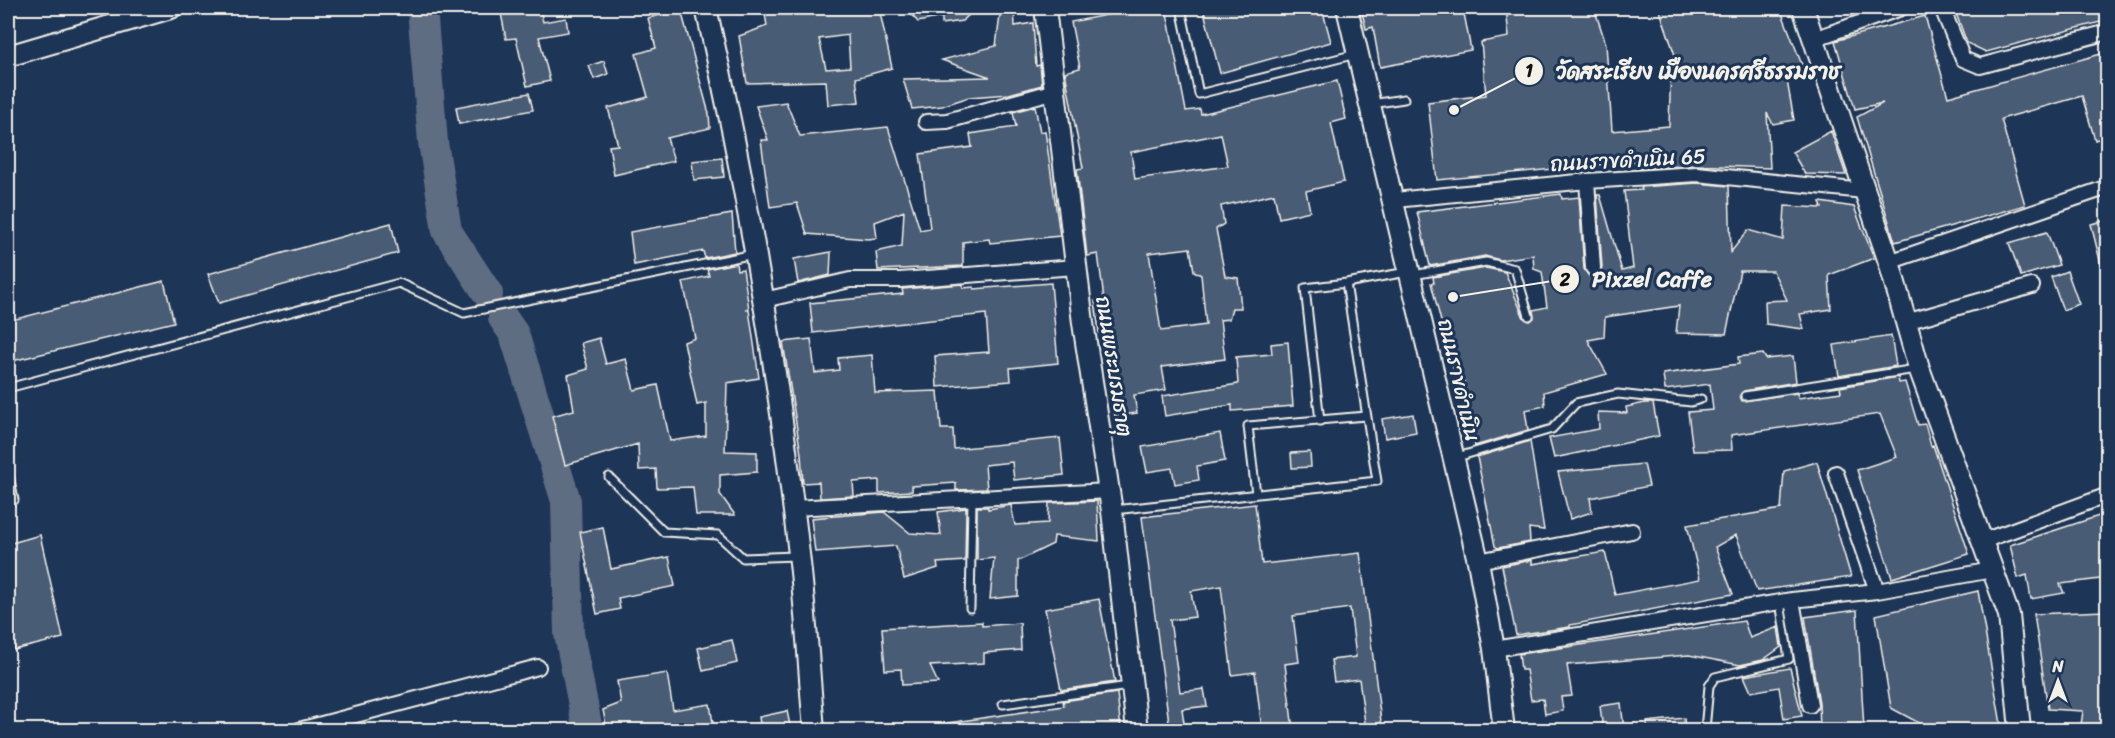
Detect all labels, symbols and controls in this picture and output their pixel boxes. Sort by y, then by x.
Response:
callout: วัดสระเรียง เมืองนครศรีธรรมราช [1514,51,1852,91]
text: วัดสระเรียง เมืองนครศรีธรรมราช [1556,52,1842,91]
text: 1 [1525,55,1533,87]
street label: ถนนราขดำเนิน 65 [1549,137,1707,183]
callout: Pixzel Caffe [1550,259,1724,299]
text: Pixzel Caffe [1592,260,1713,299]
text: 2 [1559,264,1571,296]
street label: ถนนพระบรมธาตุ [1084,293,1144,439]
street label: ถนนราขดำเนิน [1426,315,1492,445]
north arrow [2028,651,2088,711]
text: N [2051,652,2064,681]

